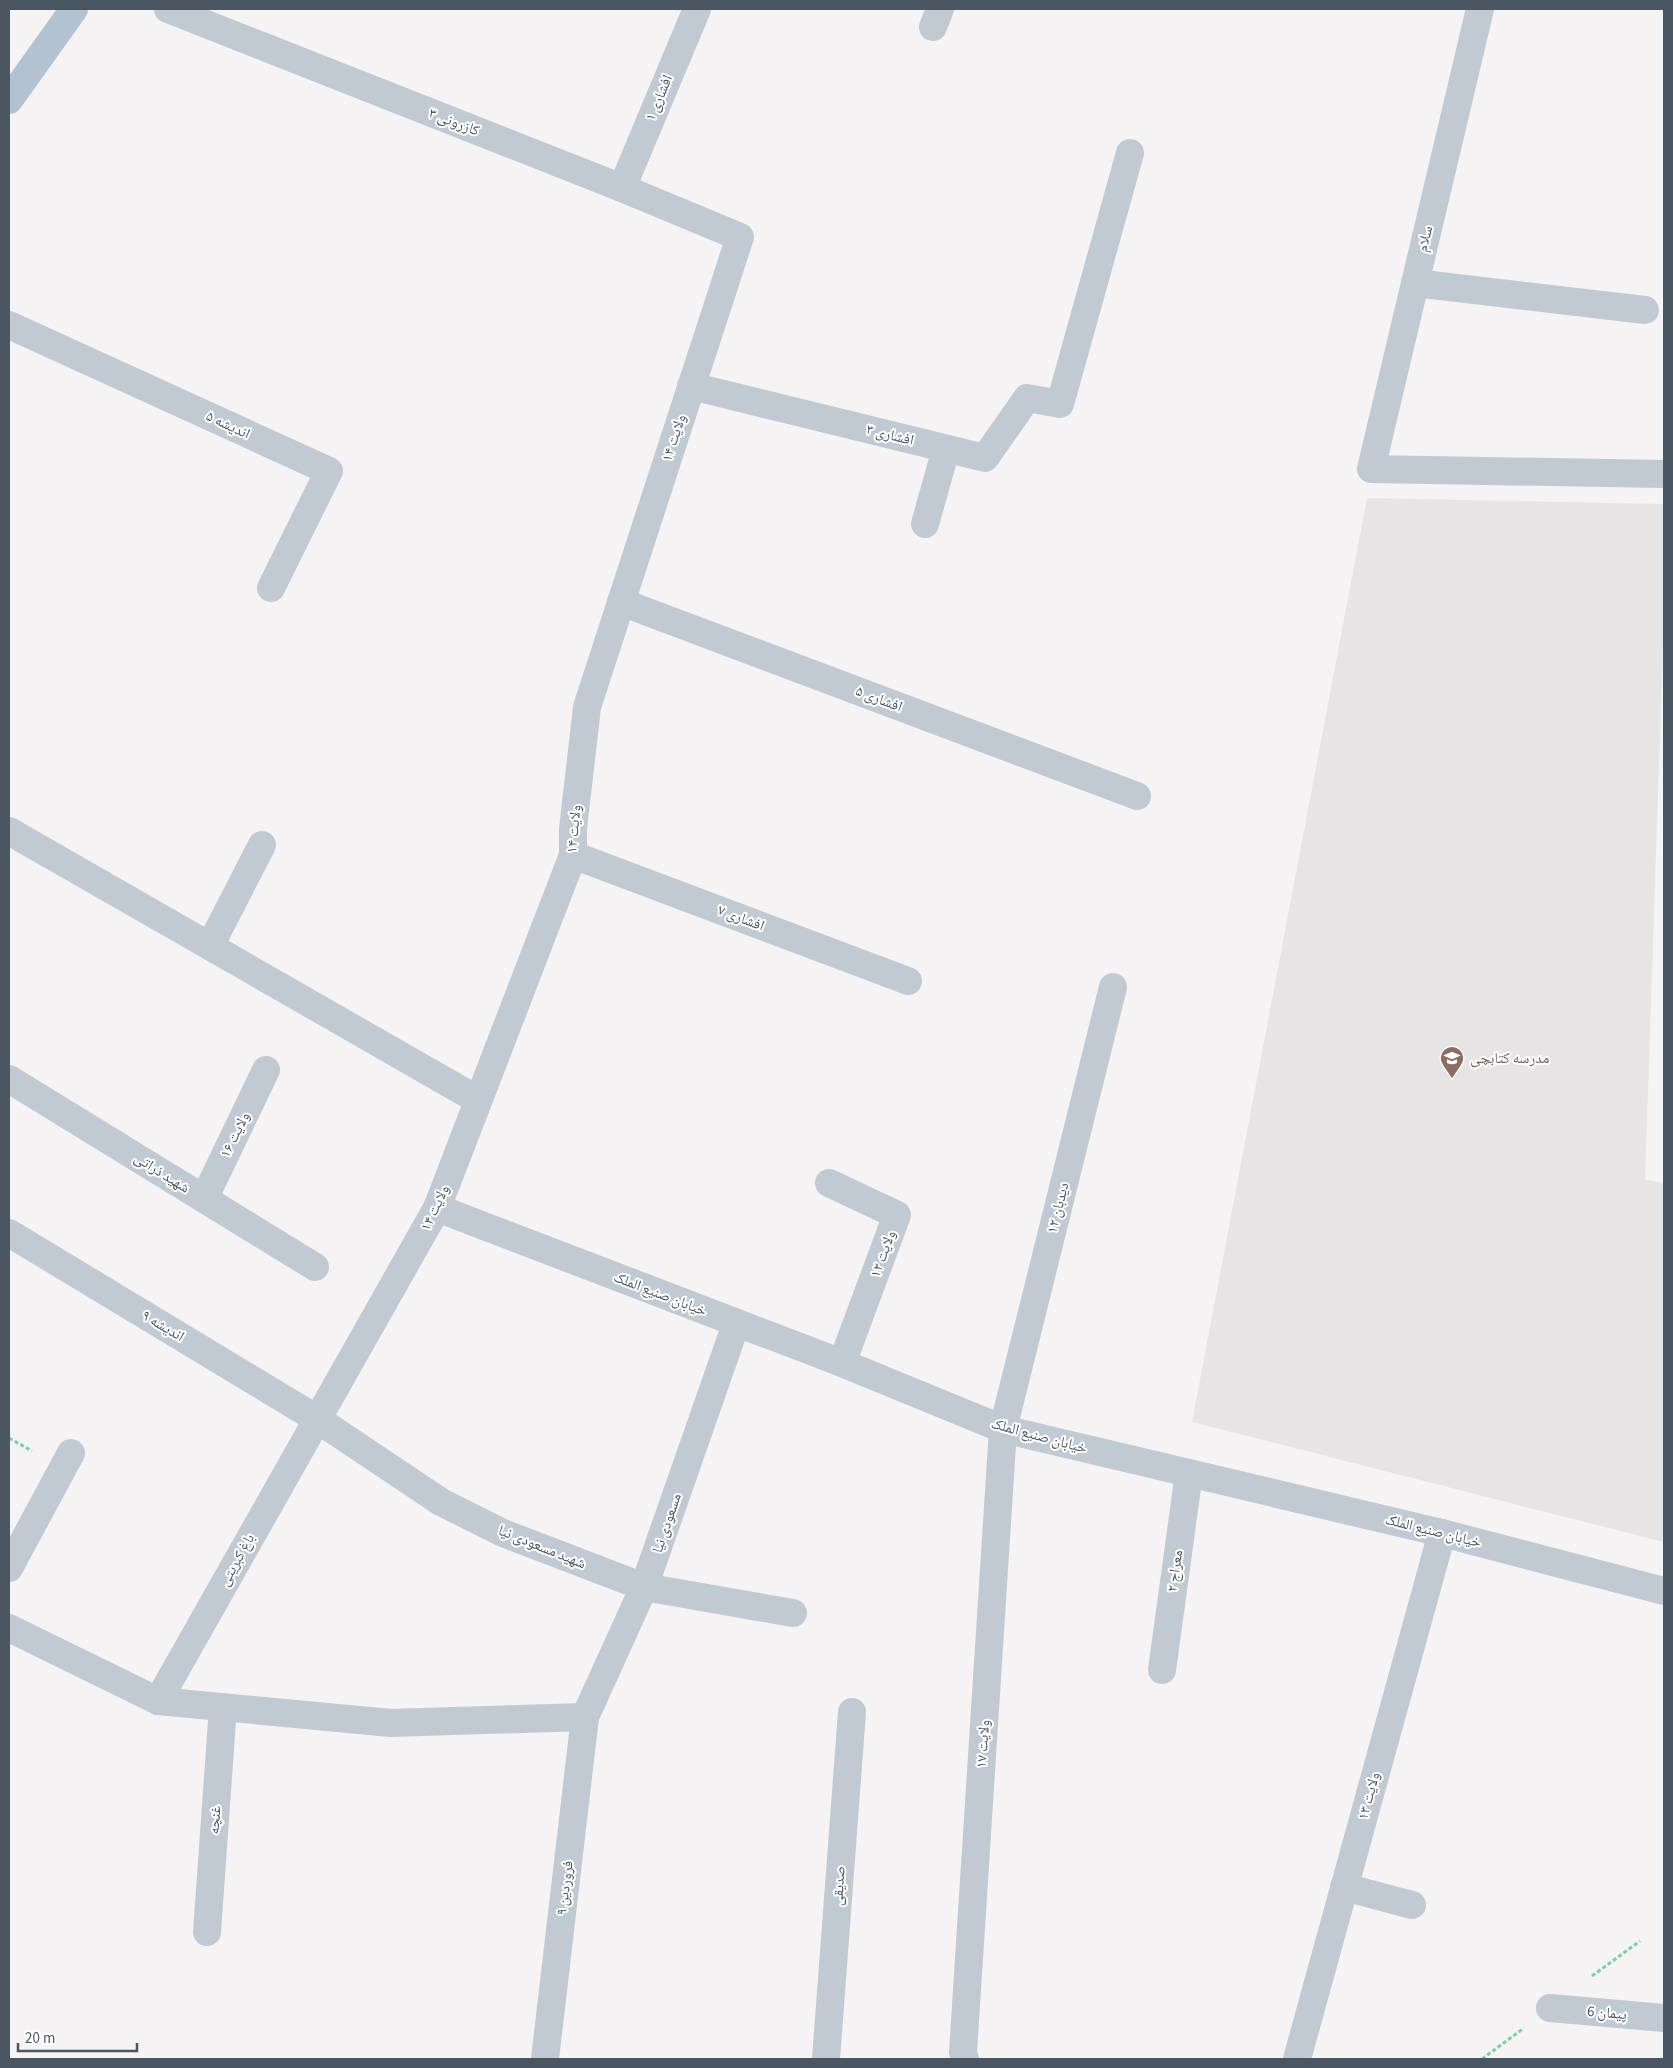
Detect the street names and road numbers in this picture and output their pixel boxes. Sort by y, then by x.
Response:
street label: افشاری ۱ [640,72,678,124]
street label: کازرونی ۳ [426,103,482,141]
street label: سلام [1412,224,1438,254]
street label: اندیشه ۵ [203,406,253,444]
street label: ولایت ۱۴ [656,412,692,464]
street label: افشاری ۳ [864,419,916,451]
street label: افشاری ۵ [853,681,905,717]
street label: ولایت ۱۴ [561,804,587,854]
street label: افشاری ۷ [715,900,767,936]
street label: ولایت ۱۶ [215,1109,255,1161]
street label: شهید ذراتی [130,1148,194,1198]
street label: دیدبان ۱۲ [1042,1180,1074,1236]
street label: ولایت ۱۴ [415,1181,455,1235]
street label: ولایت ۱۲ [865,1228,901,1280]
street label: خیابان صنیع الملک [610,1267,710,1322]
street label: اندیشه ۹ [138,1305,188,1347]
street label: خیابان صنیع الملک [989,1413,1090,1459]
street label: مسعودی نیا [647,1490,687,1556]
street label: خیابان صنیع الملک [1383,1509,1484,1553]
street label: شهید مسعودی نیا [495,1520,589,1574]
street label: باغ کبریتی [214,1530,260,1590]
street label: معراج ۲ [1162,1549,1188,1593]
street label: ولایت ۱۷ [971,1719,995,1769]
street label: ولایت ۱۳ [1353,1770,1385,1822]
street label: غنچه [204,1805,227,1835]
street label: فروردین ۹ [551,1859,579,1917]
street label: صدیقی [827,1865,851,1907]
street label: پیمان 6 [1586,2001,1628,2025]

